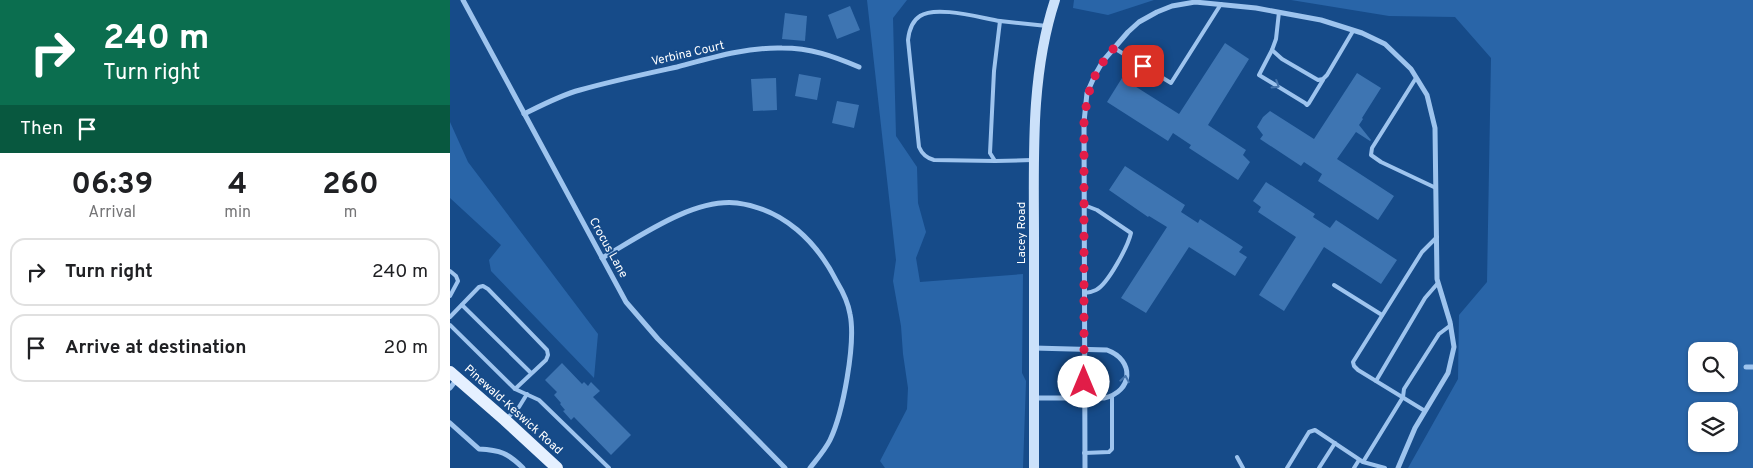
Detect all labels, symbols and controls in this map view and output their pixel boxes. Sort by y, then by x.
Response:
text: 240 m [103,17,209,61]
icon: right [20,20,85,85]
street label: Verbina Court [650,38,726,70]
pin [1122,45,1164,87]
icon: arrive [1129,52,1157,80]
text: Turn right [103,60,200,87]
one-way arrow [1270,79,1279,89]
icon: arrive [73,115,101,143]
text: Then [20,117,63,141]
text: 06:39 [71,167,153,204]
text: 4 [228,167,247,204]
text: 260 [322,167,379,204]
street label: Lacey Road [1014,202,1030,264]
text: Arrival [88,203,136,223]
text: min [224,203,251,223]
text: m [344,203,357,223]
street label: Crocus Lane [585,215,631,281]
icon: right [22,258,50,286]
text: Turn right [65,260,153,284]
text: 240 m [372,260,428,284]
icon: arrive [22,334,50,362]
text: Arrive at destination [65,336,246,360]
text: 20 m [384,336,428,360]
map controls [1688,342,1738,452]
button: search [1688,342,1738,392]
position arrow [1057,355,1109,407]
street label: Pinewald-Keswick Road [460,361,566,459]
one-way arrow [1119,375,1130,384]
button: layers [1688,402,1738,452]

